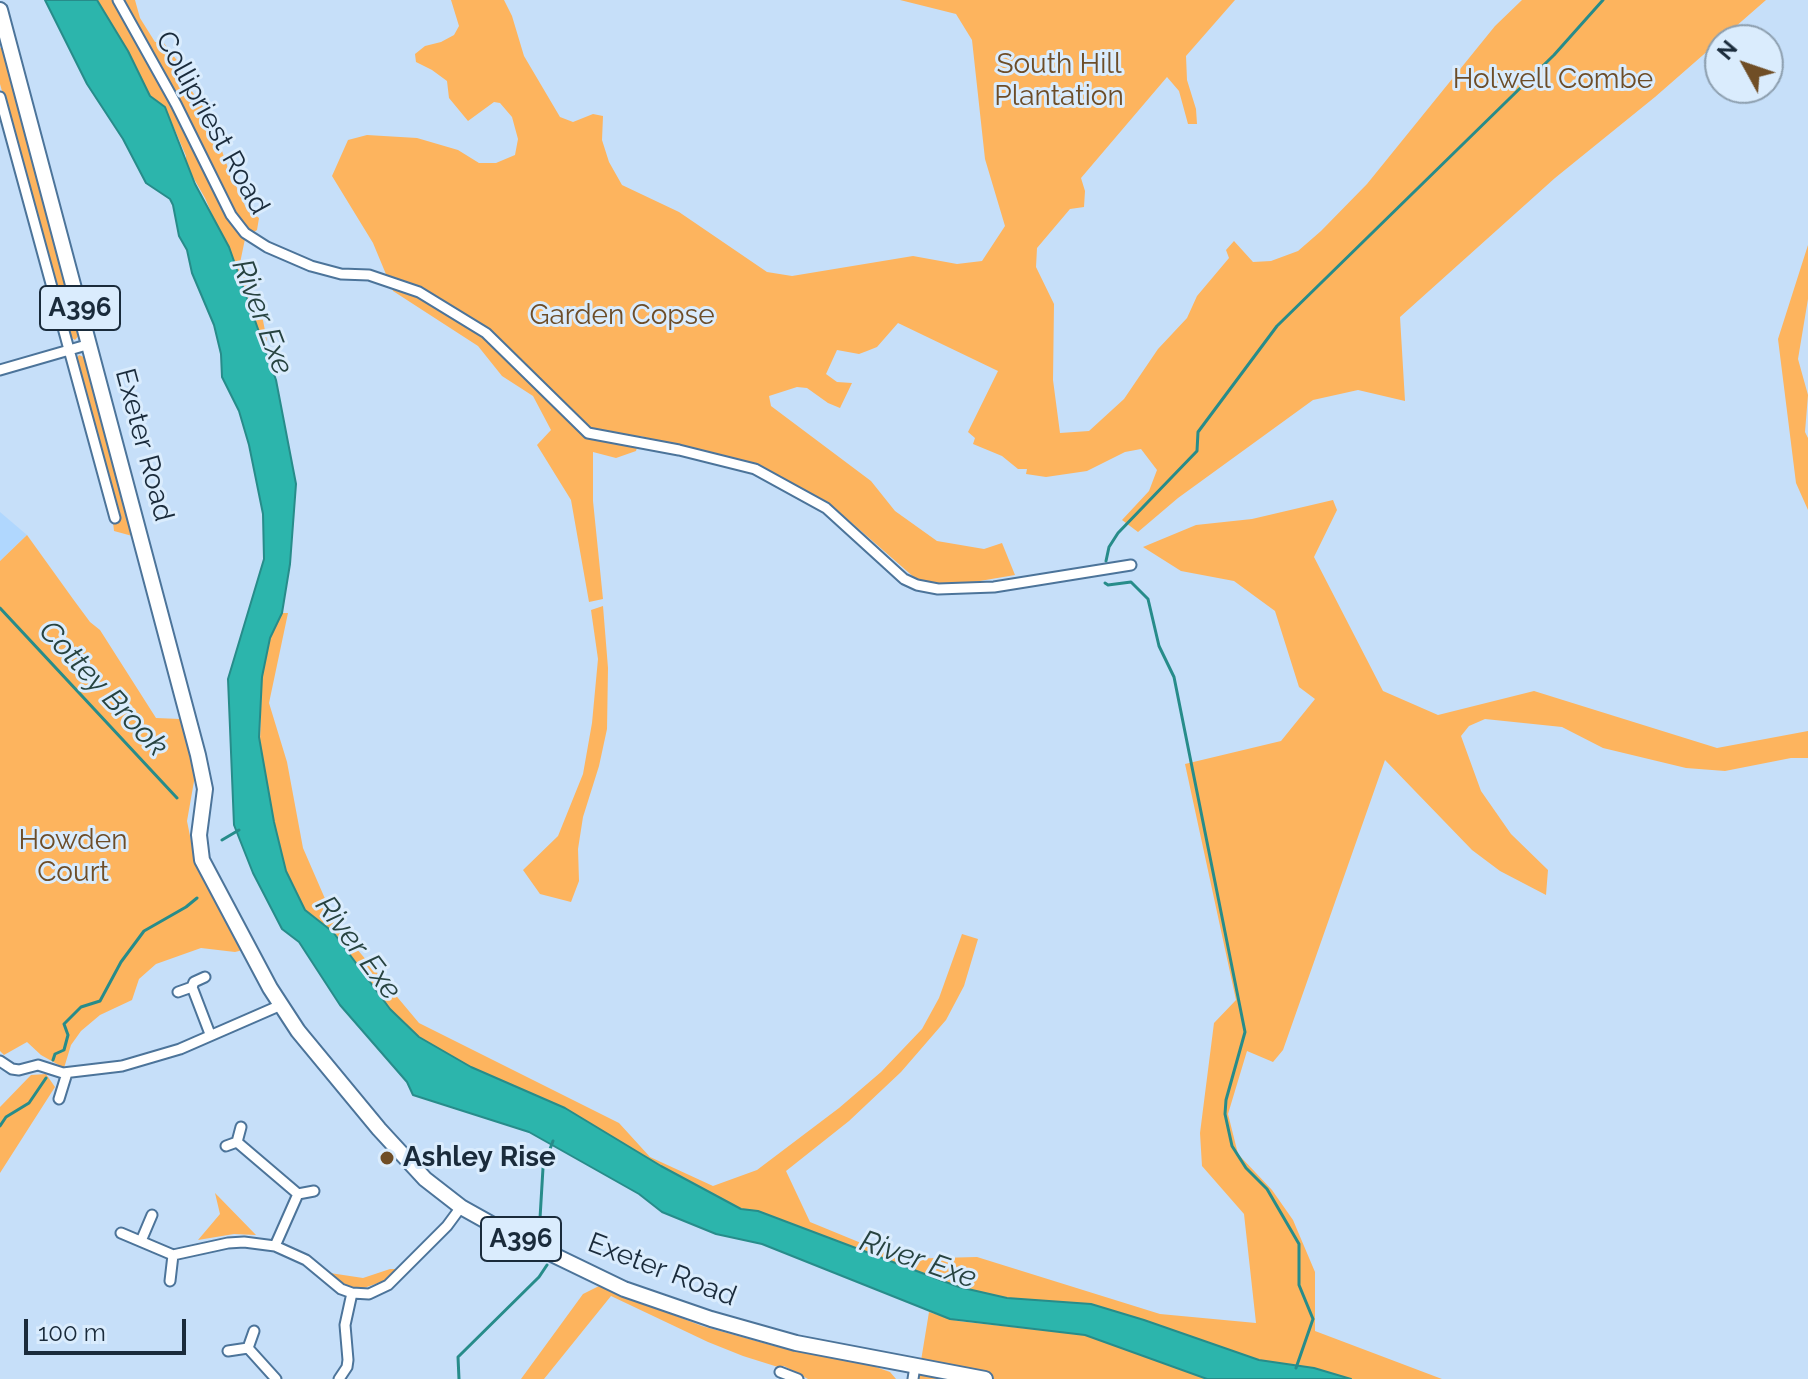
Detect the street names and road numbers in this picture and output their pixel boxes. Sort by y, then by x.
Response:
street label: Collipriest Road [148,26,276,220]
road number: A396 [40,286,120,330]
street label: Exeter Road [108,365,180,525]
road number: A396 [481,1217,561,1261]
street label: Exeter Road [583,1226,741,1314]

